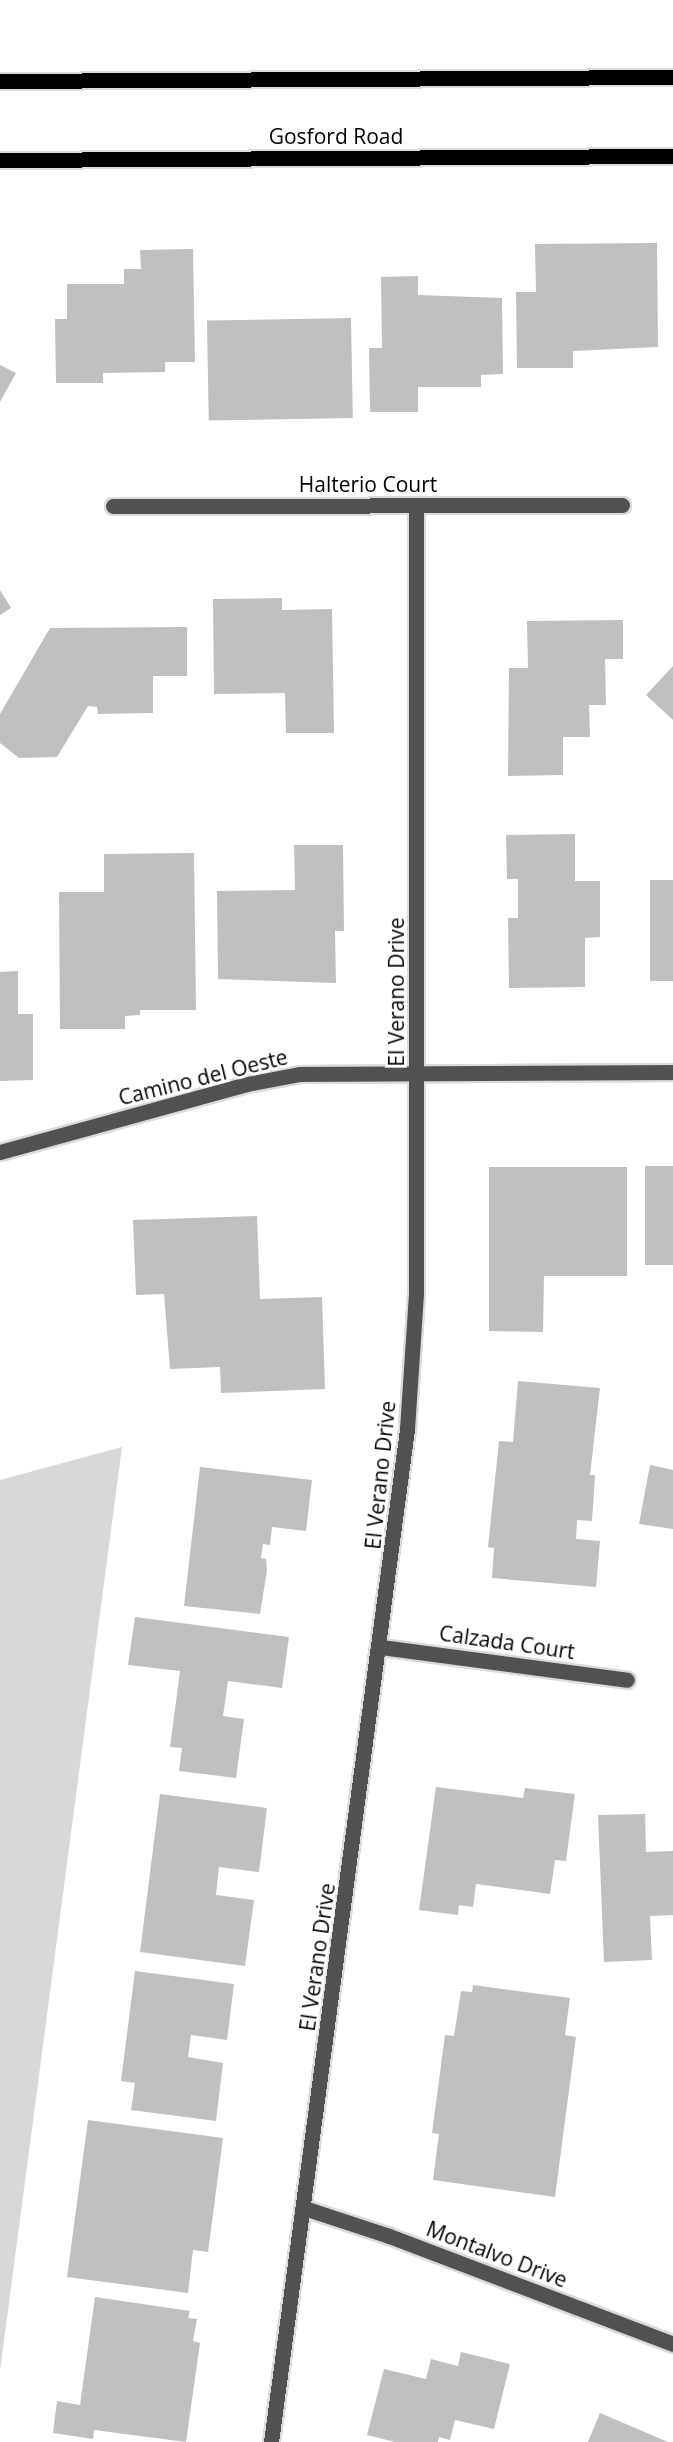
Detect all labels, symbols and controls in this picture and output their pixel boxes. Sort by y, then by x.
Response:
street label: Gosford Road [269,123,403,149]
street label: Halterio Court [299,471,437,497]
street label: El Verano Drive [383,917,409,1067]
street label: Camino del Oeste [116,1044,290,1110]
street label: El Verano Drive [360,1399,400,1551]
street label: Calzada Court [438,1620,576,1664]
street label: El Verano Drive [294,1881,340,2033]
street label: Montalvo Drive [423,2216,571,2292]

